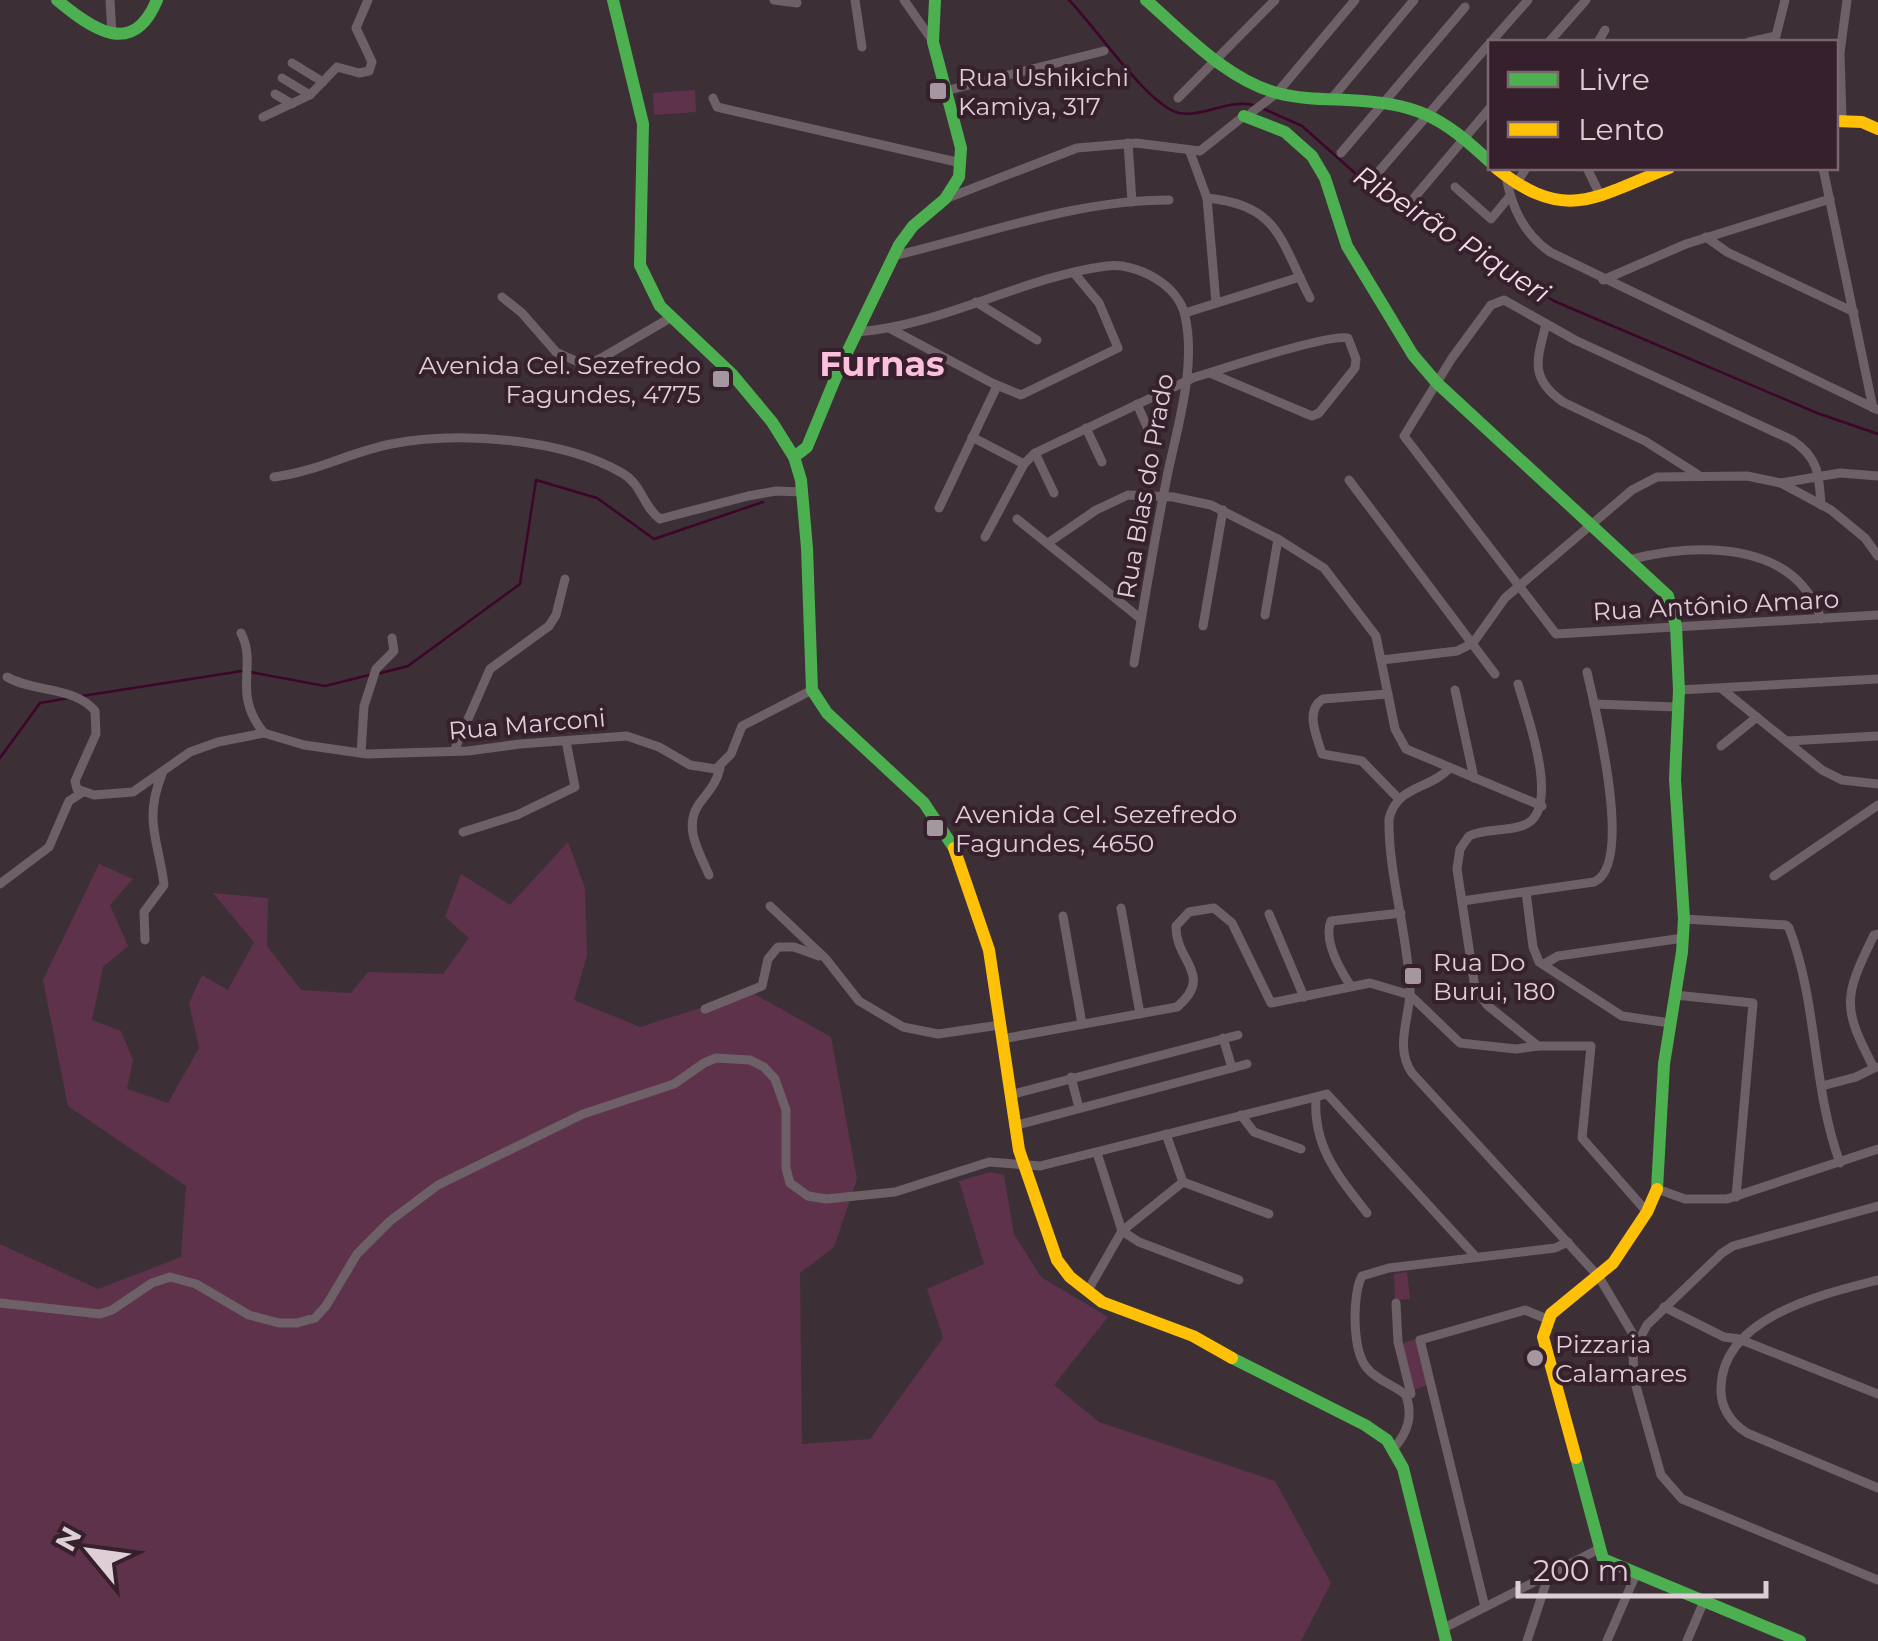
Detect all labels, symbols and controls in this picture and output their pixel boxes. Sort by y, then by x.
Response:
legend [1488,40,1838,170]
text: Livre [1578,61,1650,98]
place label: Rua Ushikichi Kamiya, 317 [958,62,1129,121]
marker: Rua Ushikichi Kamiya, 317 [927,80,949,102]
text: Lento [1578,111,1664,148]
water label: Ribeirão Piqueri [1348,158,1557,310]
district label: Furnas [819,342,945,385]
place label: Avenida Cel. Sezefredo Fagundes, 4775 [419,350,701,409]
marker: Avenida Cel. Sezefredo Fagundes, 4775 [710,368,732,390]
street label: Rua Blas do Prado [1110,371,1180,601]
street label: Rua Antônio Amaro [1592,584,1840,626]
street label: Rua Marconi [447,702,607,746]
place label: Avenida Cel. Sezefredo Fagundes, 4650 [955,799,1237,858]
marker: Avenida Cel. Sezefredo Fagundes, 4650 [924,817,946,839]
place label: Rua Do Burui, 180 [1433,947,1556,1006]
marker: Rua Do Burui, 180 [1402,965,1424,987]
place label: Pizzaria Calamares [1555,1329,1687,1388]
marker: Pizzaria Calamares [1524,1347,1546,1369]
north arrow [40,1501,140,1601]
text: N [48,1521,88,1557]
scale bar [1518,1536,1766,1598]
text: 200 m [1533,1552,1629,1589]

